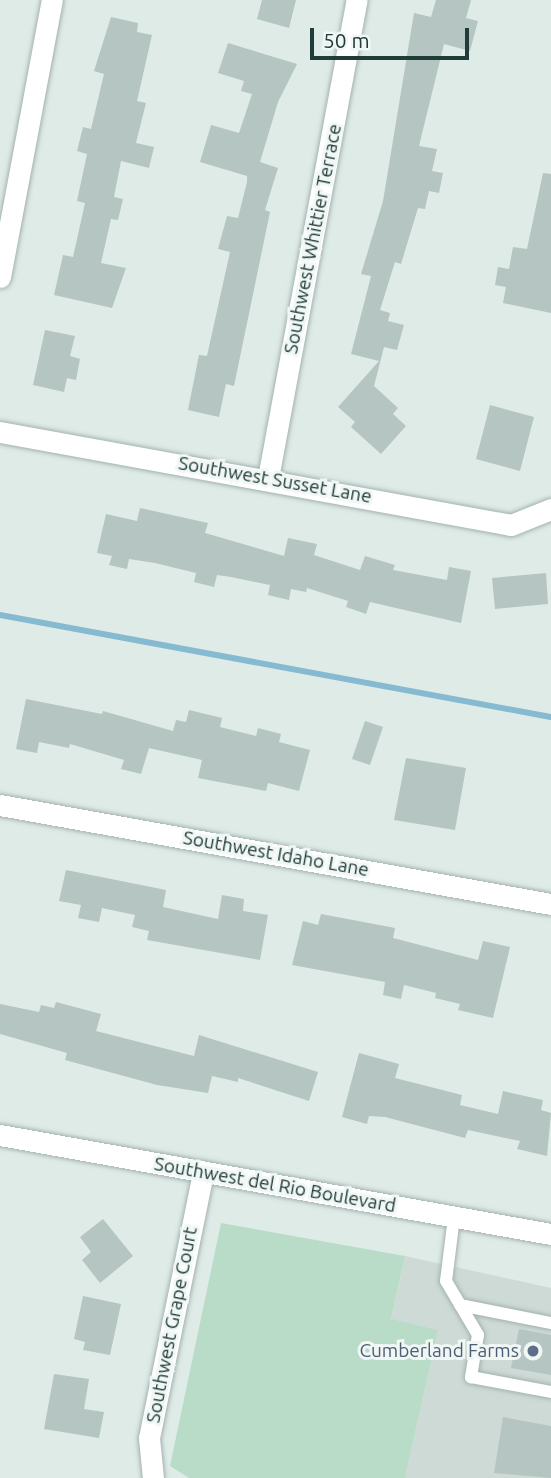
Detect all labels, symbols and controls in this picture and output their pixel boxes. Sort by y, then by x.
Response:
scale bar [313,14,472,58]
text: 50 m [323,28,370,52]
street label: Southwest Whittier Terrace [280,122,346,356]
street label: Southwest Susset Lane [177,452,373,508]
street label: Southwest Idaho Lane [181,826,371,882]
street label: Southwest del Rio Boulevard [152,1152,398,1218]
street label: Southwest Grape Court [142,1225,202,1425]
place label: Cumberland Farms [359,1340,519,1362]
marker: Cumberland Farms [525,1343,541,1359]

